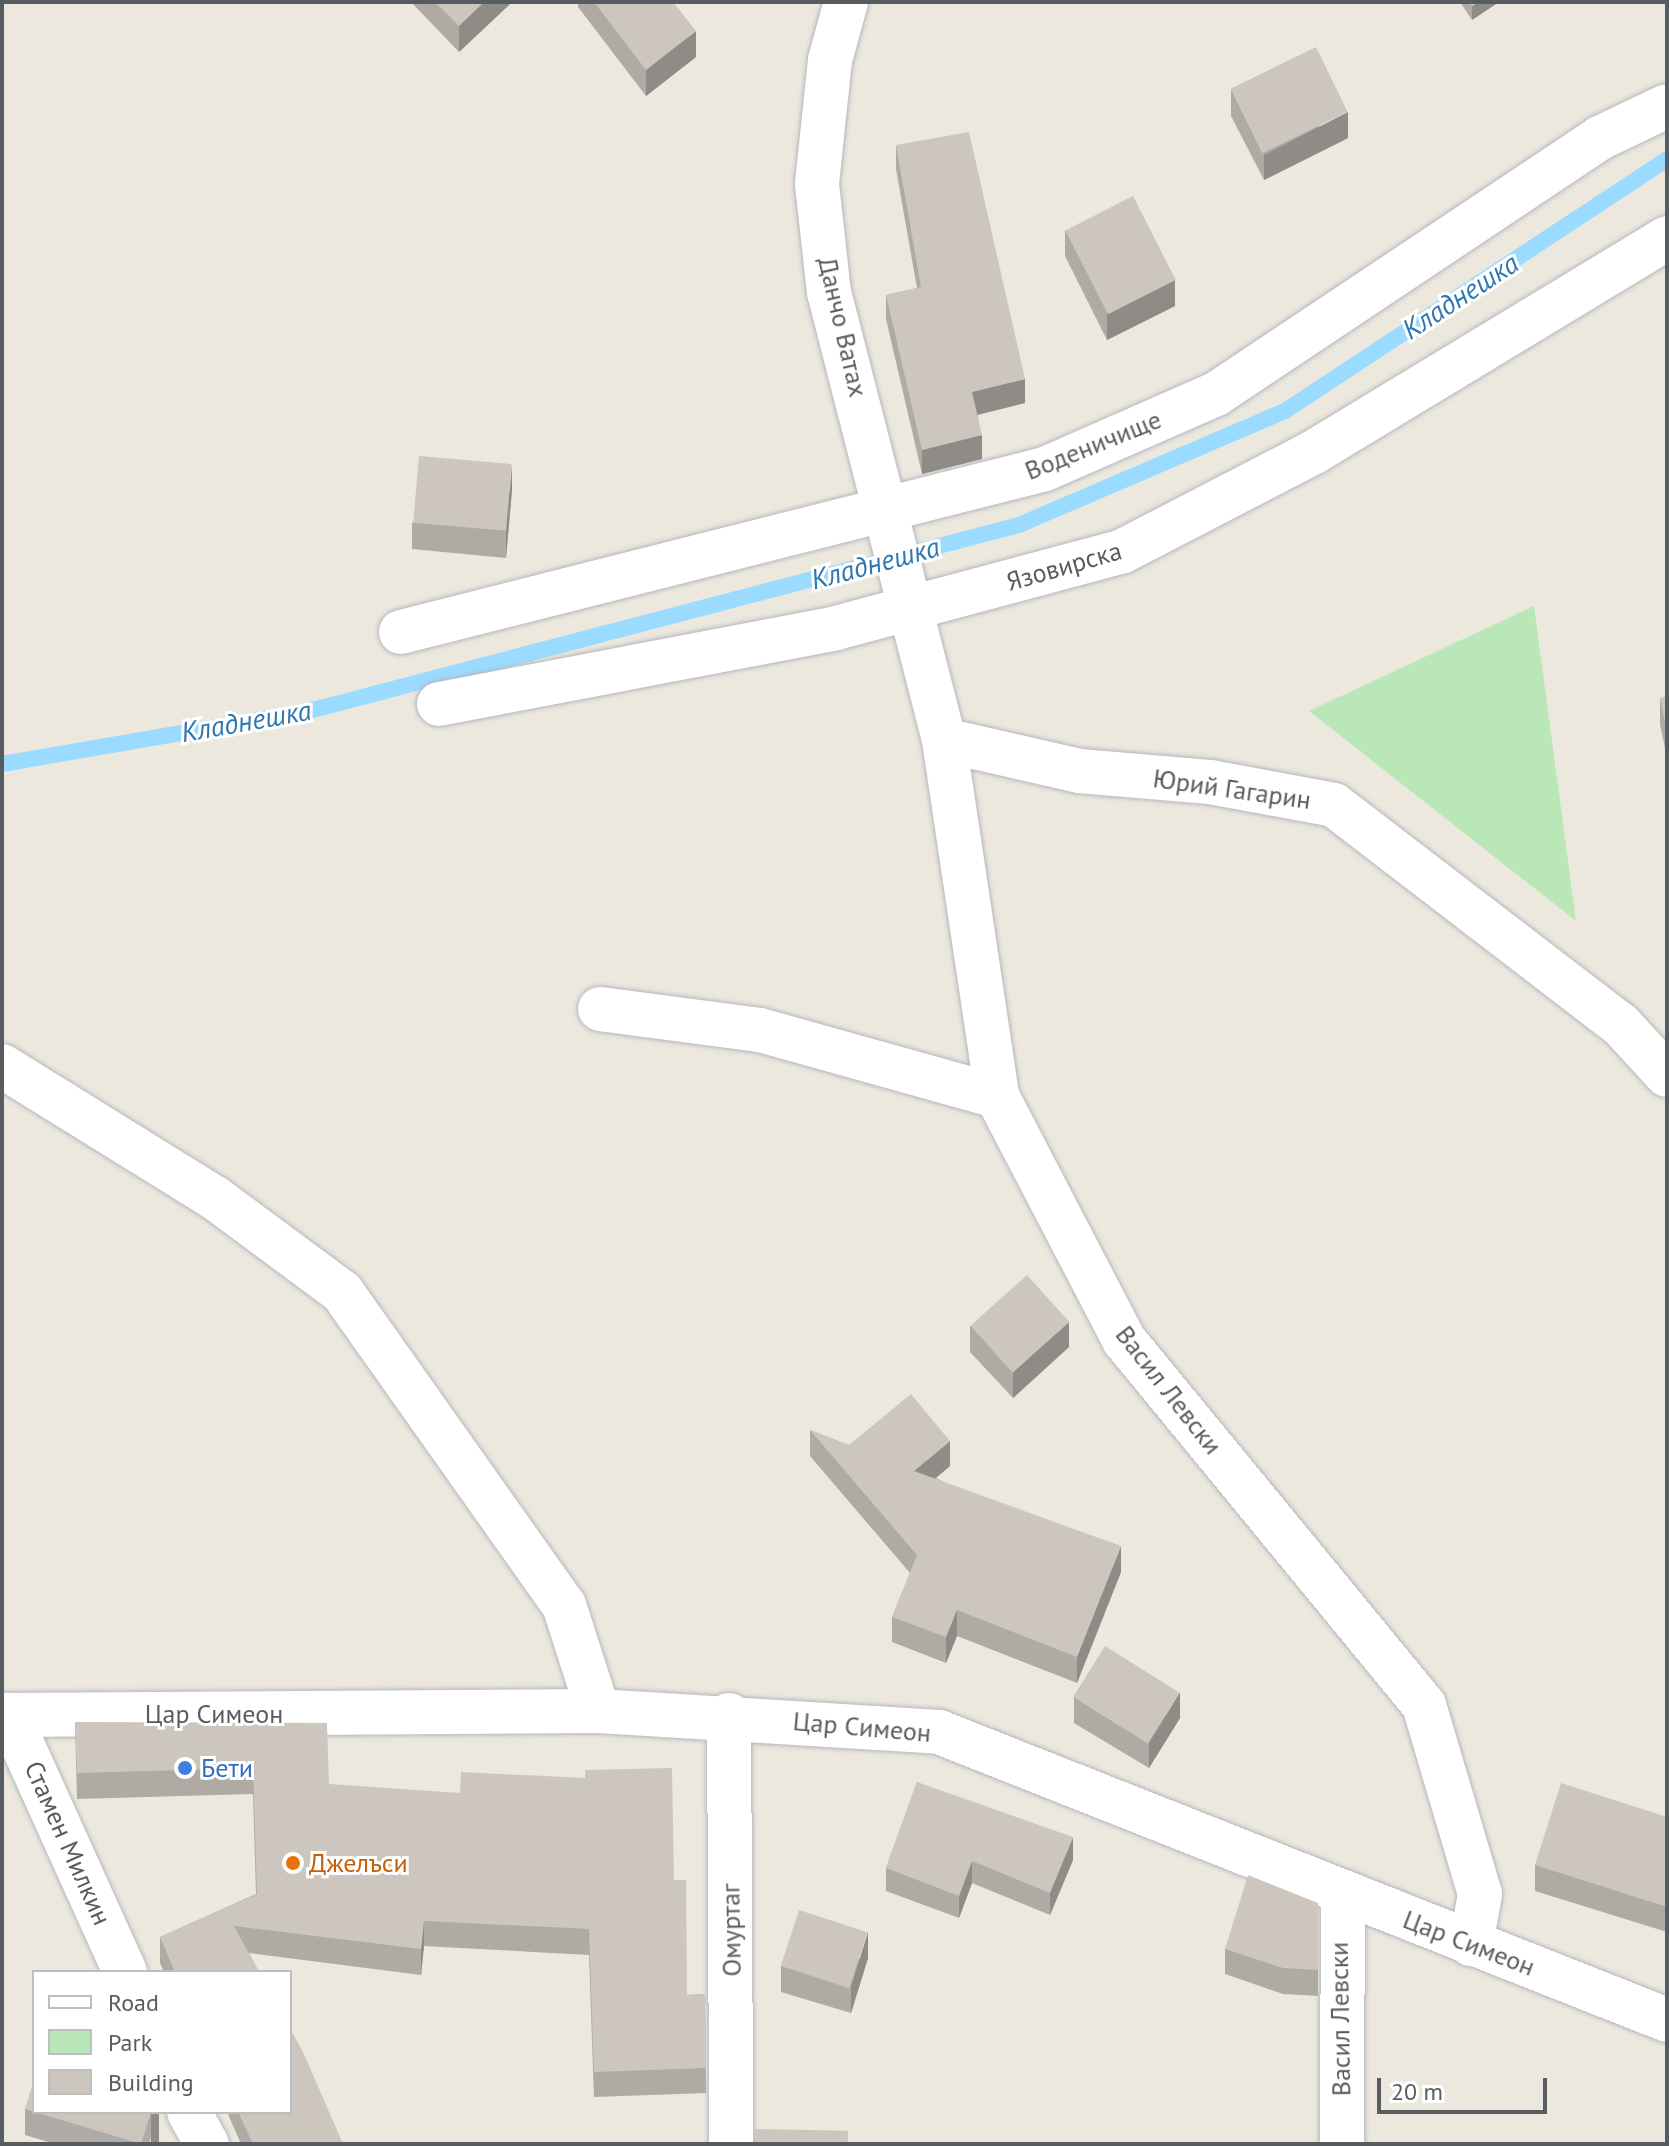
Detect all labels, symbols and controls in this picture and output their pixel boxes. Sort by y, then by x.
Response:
water label: Кладнешка [1396,246,1524,346]
street label: Данчо Ватах [812,254,874,400]
street label: Воденичище [1020,404,1166,486]
water label: Кладнешка [807,530,943,596]
street label: Язовирска [1003,535,1125,597]
water label: Кладнешка [178,693,314,749]
street label: Юрий Гагарин [1151,762,1313,816]
street label: Васил Левски [1109,1319,1229,1461]
street label: Цар Симеон [145,1698,283,1730]
street label: Цар Симеон [792,1705,932,1749]
place label: Бети [201,1752,253,1784]
street label: Стамен Милкин [18,1756,118,1930]
marker: Бети [176,1759,194,1777]
place label: Джелъси [309,1847,408,1879]
marker: Джелъси [284,1854,302,1872]
street label: Омуртаг [715,1883,747,1977]
street label: Цар Симеон [1399,1904,1539,1982]
street label: Васил Левски [1323,1941,1357,2097]
legend [32,1970,292,2114]
text: Road [108,1987,159,2018]
text: Park [108,2027,152,2058]
scale bar [1381,2062,1551,2112]
text: Building [108,2067,194,2098]
text: 20 m [1391,2076,1443,2107]

